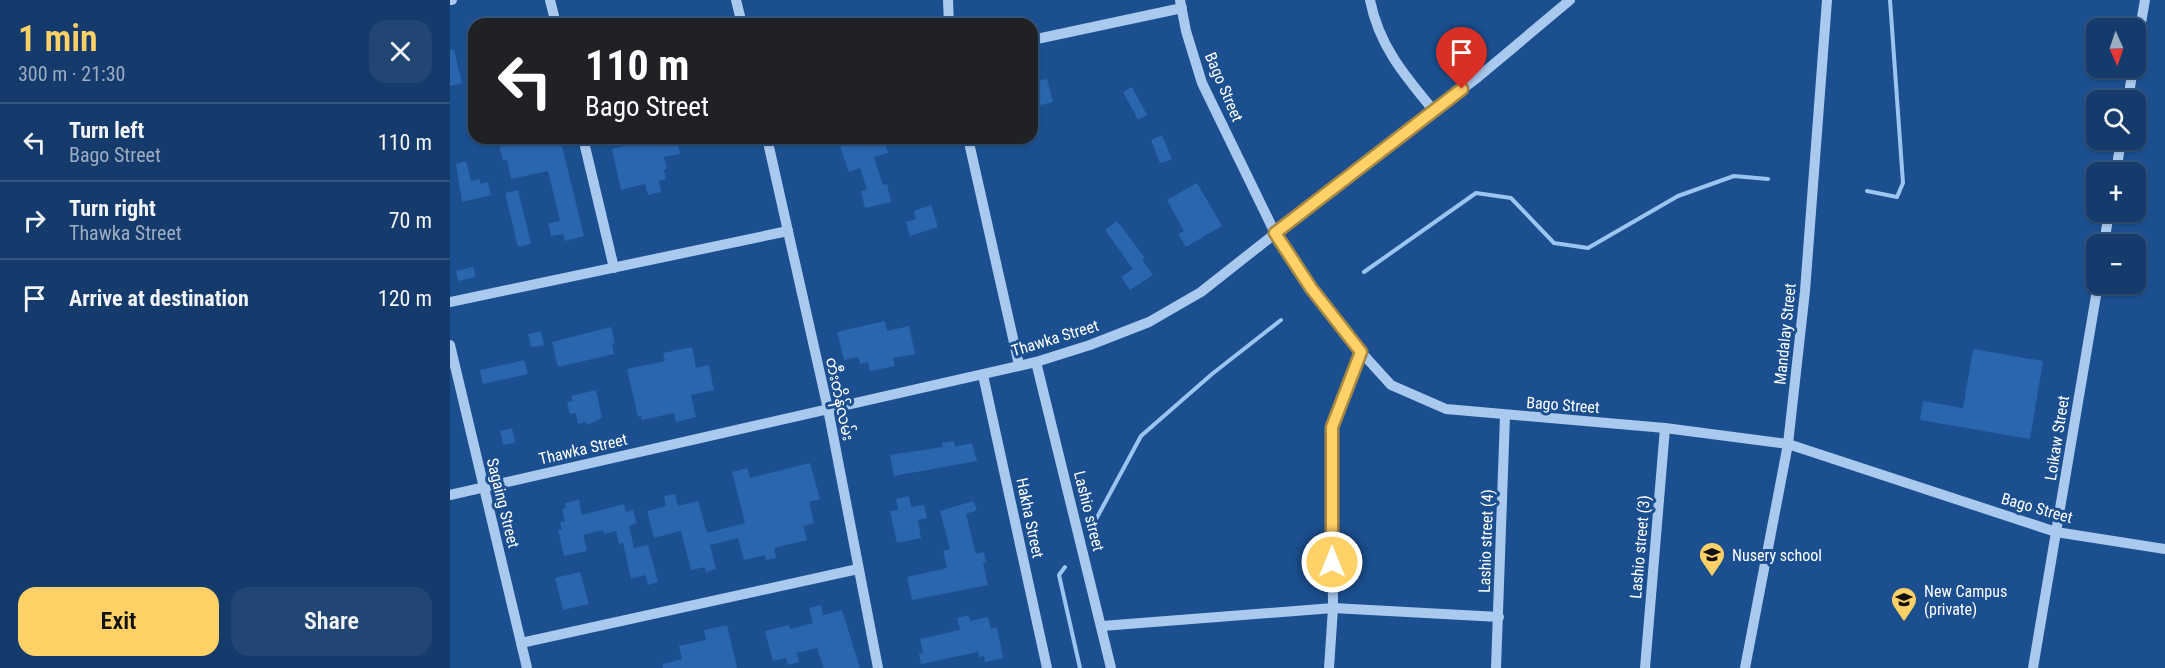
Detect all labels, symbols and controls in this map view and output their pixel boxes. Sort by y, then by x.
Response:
text: 1 min [18,18,98,60]
north arrow [2086,18,2146,78]
map controls [2086,18,2146,294]
button: close [369,20,432,83]
pin [1436,27,1487,89]
icon: arrive [1445,36,1478,69]
text: 110 m [585,41,690,90]
icon: left [486,42,564,120]
street label: Bago Street [1201,49,1247,125]
text: 300 m · 21:30 [18,62,125,86]
button: search [2086,90,2146,150]
text: Bago Street [585,91,709,123]
text: Turn left [69,118,144,143]
icon: left [18,126,51,159]
text: 110 m [378,130,432,155]
text: Bago Street [69,143,161,167]
button: + [2086,162,2146,222]
text: Turn right [69,196,156,221]
icon: right [18,204,51,237]
text: 70 m [389,208,432,233]
text: Thawka Street [69,221,182,245]
button: − [2086,234,2146,294]
icon: arrive [18,282,51,315]
street label: Mandalay Street [1770,282,1800,386]
text: Arrive at destination [69,286,249,311]
text: 120 m [378,286,432,311]
street label: Thawka Street [1009,316,1101,360]
street label: တီးတိန်လမ်း [818,355,860,443]
street label: Bago Street [1526,393,1601,417]
street label: Loikaw Street [2041,394,2073,482]
street label: Thawka Street [537,430,629,468]
street label: Sagaing Street [483,456,523,550]
street label: Lashio street [1070,469,1108,553]
street label: Hakha Street [1012,476,1048,560]
street label: Lashio street (4) [1475,489,1497,593]
street label: Bago Street [1999,489,2075,527]
street label: Lashio street (3) [1626,494,1654,600]
position arrow [1300,530,1364,594]
school or university icon: Nusery school [1697,540,1727,578]
place label: Nusery school [1732,546,1822,565]
place label: New Campus (private) [1924,582,2007,619]
school or university icon: New Campus (private) [1889,585,1919,623]
button: Exit [18,587,219,656]
button: Share [231,587,432,656]

